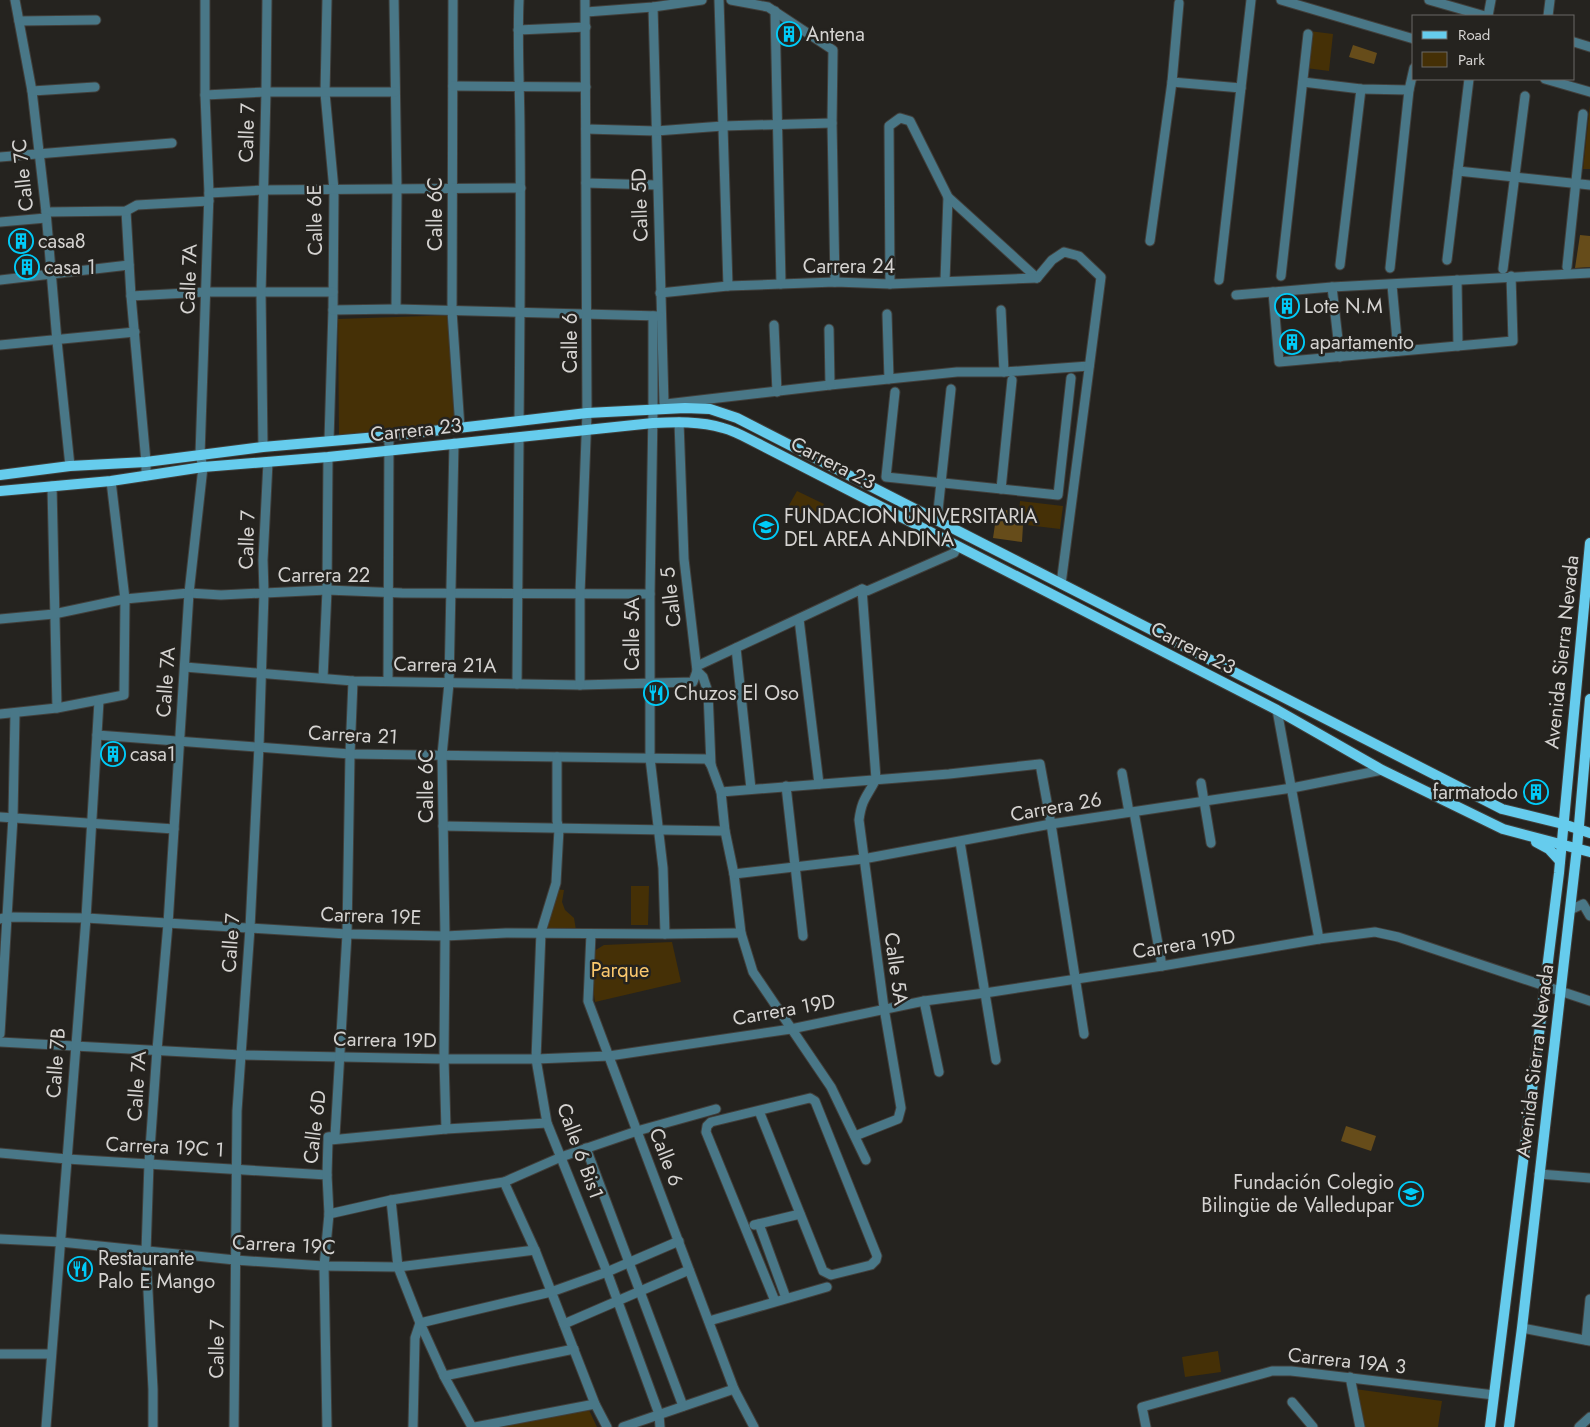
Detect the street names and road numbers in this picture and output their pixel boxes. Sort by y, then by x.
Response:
street label: Calle 7 [231,102,263,163]
street label: Calle 7C [5,137,41,213]
street label: Calle 5D [624,168,656,242]
street label: Calle 6C [421,177,450,251]
street label: Calle 6E [300,184,330,256]
street label: Calle 7A [173,242,205,315]
street label: Carrera 24 [803,252,896,281]
street label: Calle 6 [556,313,585,373]
street label: Carrera 23 [369,411,463,449]
street label: Carrera 23 [786,429,881,497]
street label: Calle 7 [231,509,263,570]
street label: Avenida Sierra Nevada [1537,554,1587,750]
street label: Carrera 22 [278,561,370,590]
street label: Calle 5 [653,565,689,629]
street label: Calle 5A [618,597,647,671]
street label: Carrera 23 [1146,614,1241,682]
street label: Calle 7A [149,645,183,718]
street label: Carrera 21A [393,650,498,680]
street label: Carrera 21 [307,718,399,752]
street label: Calle 6C [412,749,441,823]
street label: Carrera 26 [1008,785,1104,829]
street label: Carrera 19E [320,900,422,932]
street label: Calle 7 [214,912,248,974]
street label: Carrera 19D [1131,922,1237,966]
street label: Calle 5A [877,931,916,1008]
street label: Avenida Sierra Nevada [1509,963,1561,1159]
street label: Carrera 19D [730,987,838,1033]
street label: Carrera 19D [333,1025,437,1055]
street label: Calle 7B [39,1027,73,1099]
street label: Calle 7A [120,1049,154,1122]
street label: Calle 6D [296,1089,334,1165]
street label: Calle 6 Bis1 [549,1099,611,1203]
street label: Calle 6 [642,1124,690,1190]
street label: Carrera 19C 1 [105,1129,225,1165]
street label: Carrera 19C [231,1228,337,1262]
street label: Calle 7 [202,1319,232,1379]
street label: Carrera 19A 3 [1286,1340,1408,1382]

